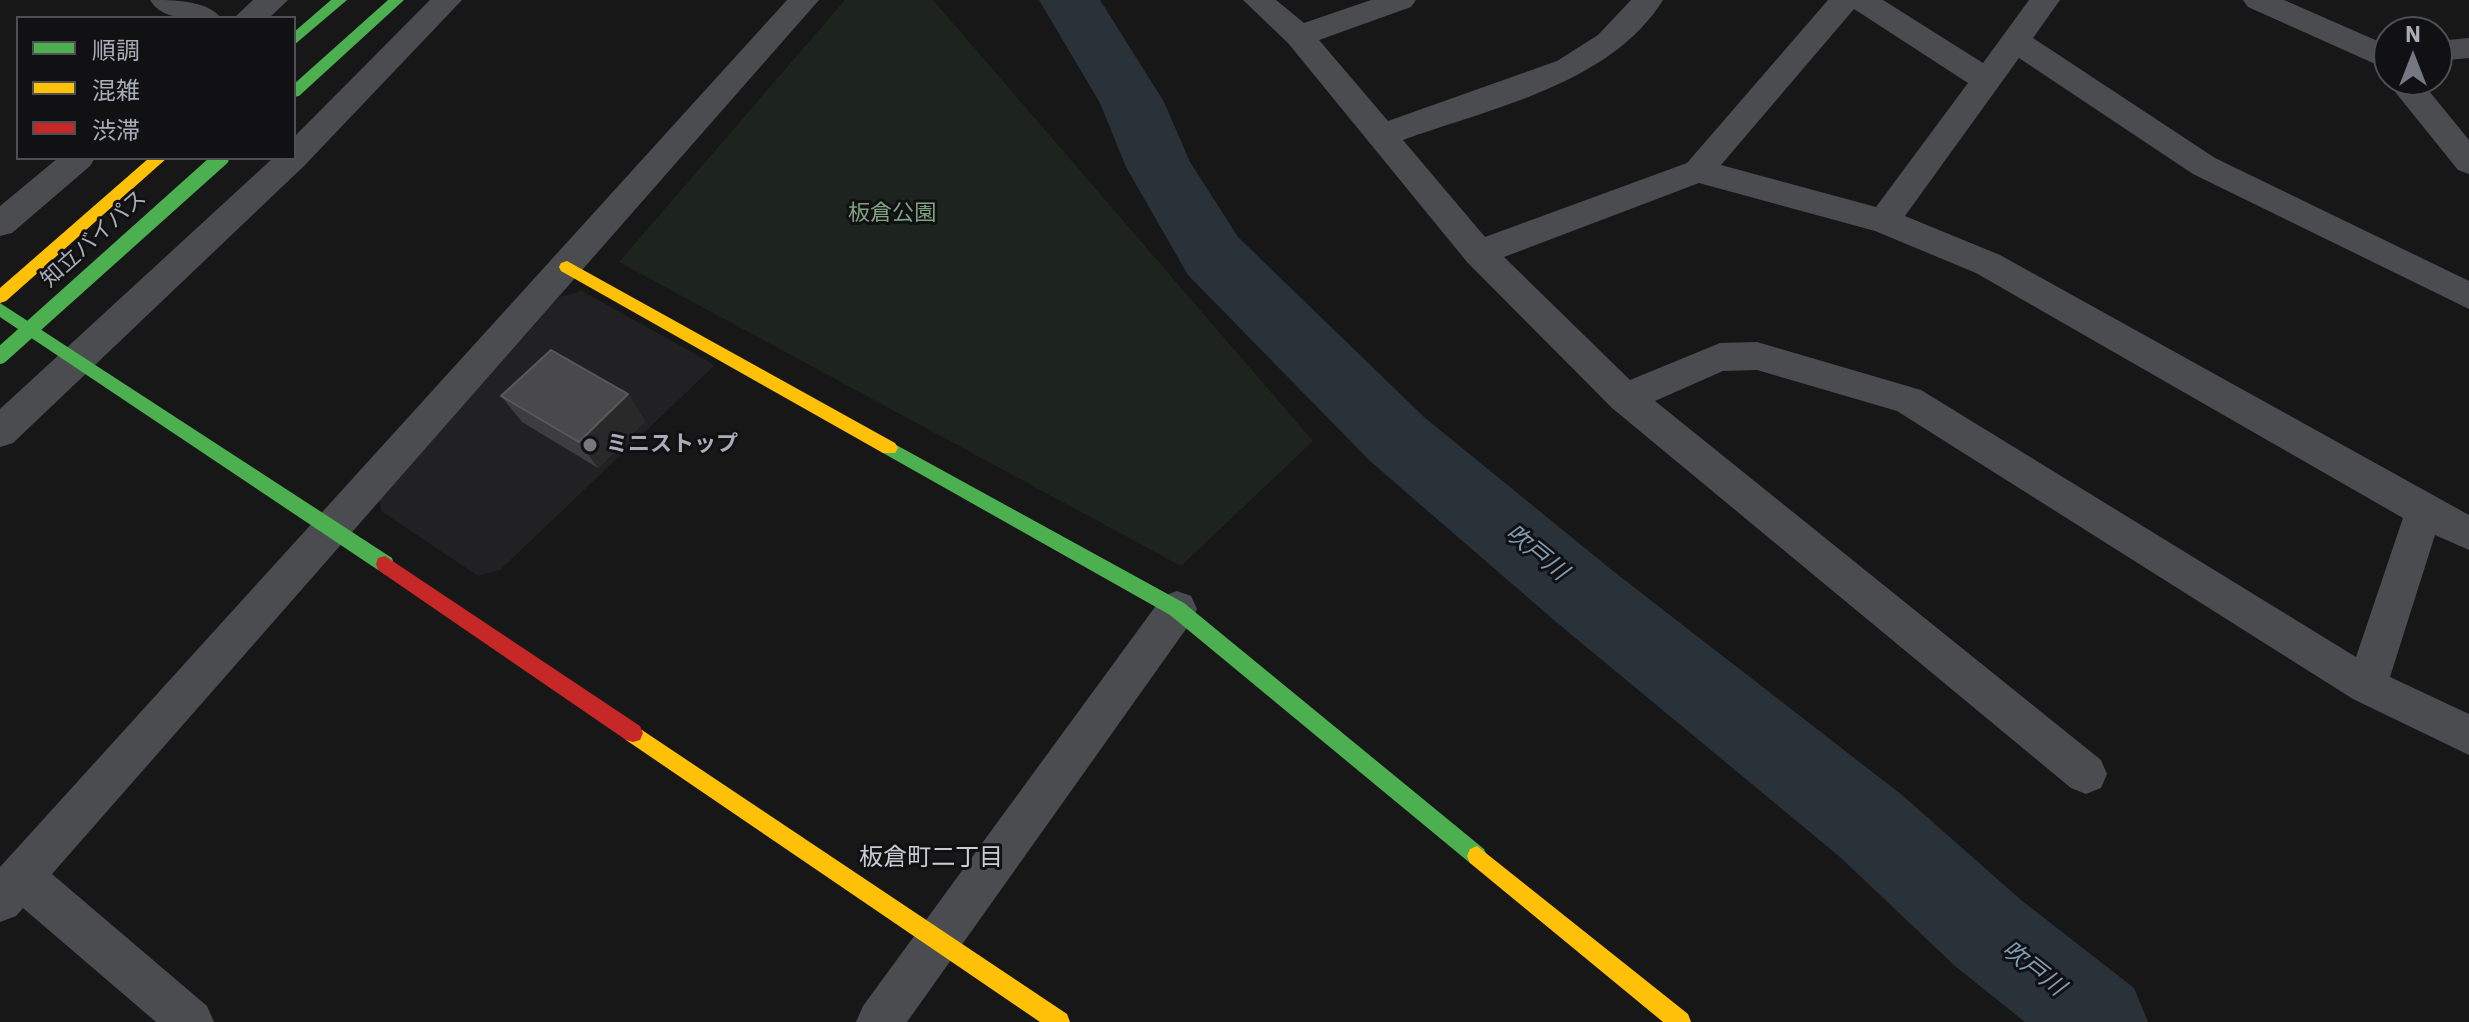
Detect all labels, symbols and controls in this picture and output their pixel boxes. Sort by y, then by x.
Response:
legend [16,16,296,160]
north arrow [2373,16,2453,96]
text: N [2405,19,2421,48]
text: 順調 [92,34,140,66]
text: 混雑 [92,74,140,106]
text: 渋滞 [92,114,140,146]
street label: 知立バイパス [36,185,152,293]
park label: 板倉公園 [848,201,936,227]
place label: ミニストップ [606,432,738,458]
marker: ミニストップ [581,436,599,454]
water label: 吹戸川 [1499,519,1573,587]
district label: 板倉町二丁目 [859,844,1003,872]
water label: 吹戸川 [1996,935,2070,1003]

